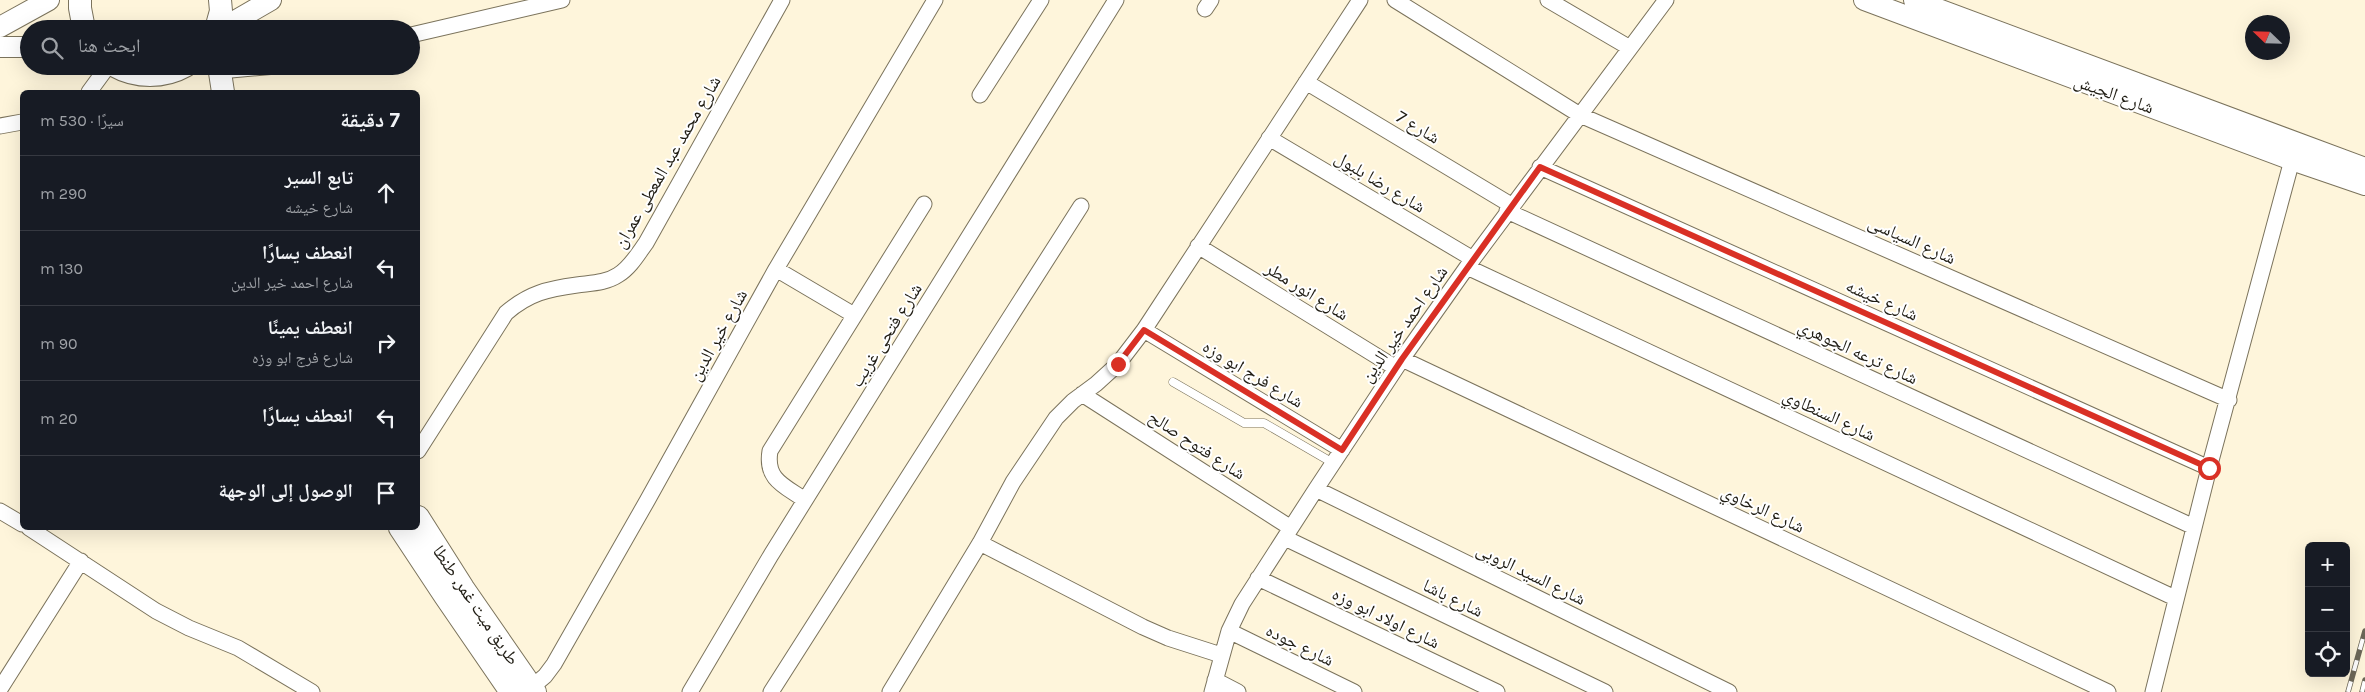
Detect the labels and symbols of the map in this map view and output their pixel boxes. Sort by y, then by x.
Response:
north arrow [2245,15,2290,60]
street label: شارع الجيش [2071,69,2157,119]
street label: شارع محمد عبد المعطى عمران [609,72,725,252]
street label: شارع 7 [1392,105,1444,149]
street label: شارع رضا بلبول [1331,146,1429,218]
street label: شارع السياسى [1865,211,1959,269]
street label: شارع انور مطر [1260,256,1353,325]
street label: شارع احمد خير الدين [1356,261,1452,387]
street label: شارع خيشه [1843,274,1921,326]
street label: شارع فتحى غريب [845,279,927,391]
street label: شارع خير الدين [684,285,752,385]
street label: شارع ترعه الجوهري [1793,315,1921,393]
street label: شارع فرج ابو وزه [1198,335,1307,414]
route end [1107,353,1130,376]
street label: شارع السنطاوي [1778,384,1879,449]
street label: شارع فتوح صالح [1144,405,1250,485]
route start [2198,457,2221,480]
street label: شارع الرخاوي [1716,480,1808,541]
street label: شارع السيد الروبى [1473,538,1589,610]
street label: طريق ميت غمر, طنطا [428,541,524,669]
street label: شارع باشا [1419,574,1487,622]
street label: شارع اولاد ابو وزه [1329,582,1443,654]
street label: شارع جوده [1262,619,1338,671]

